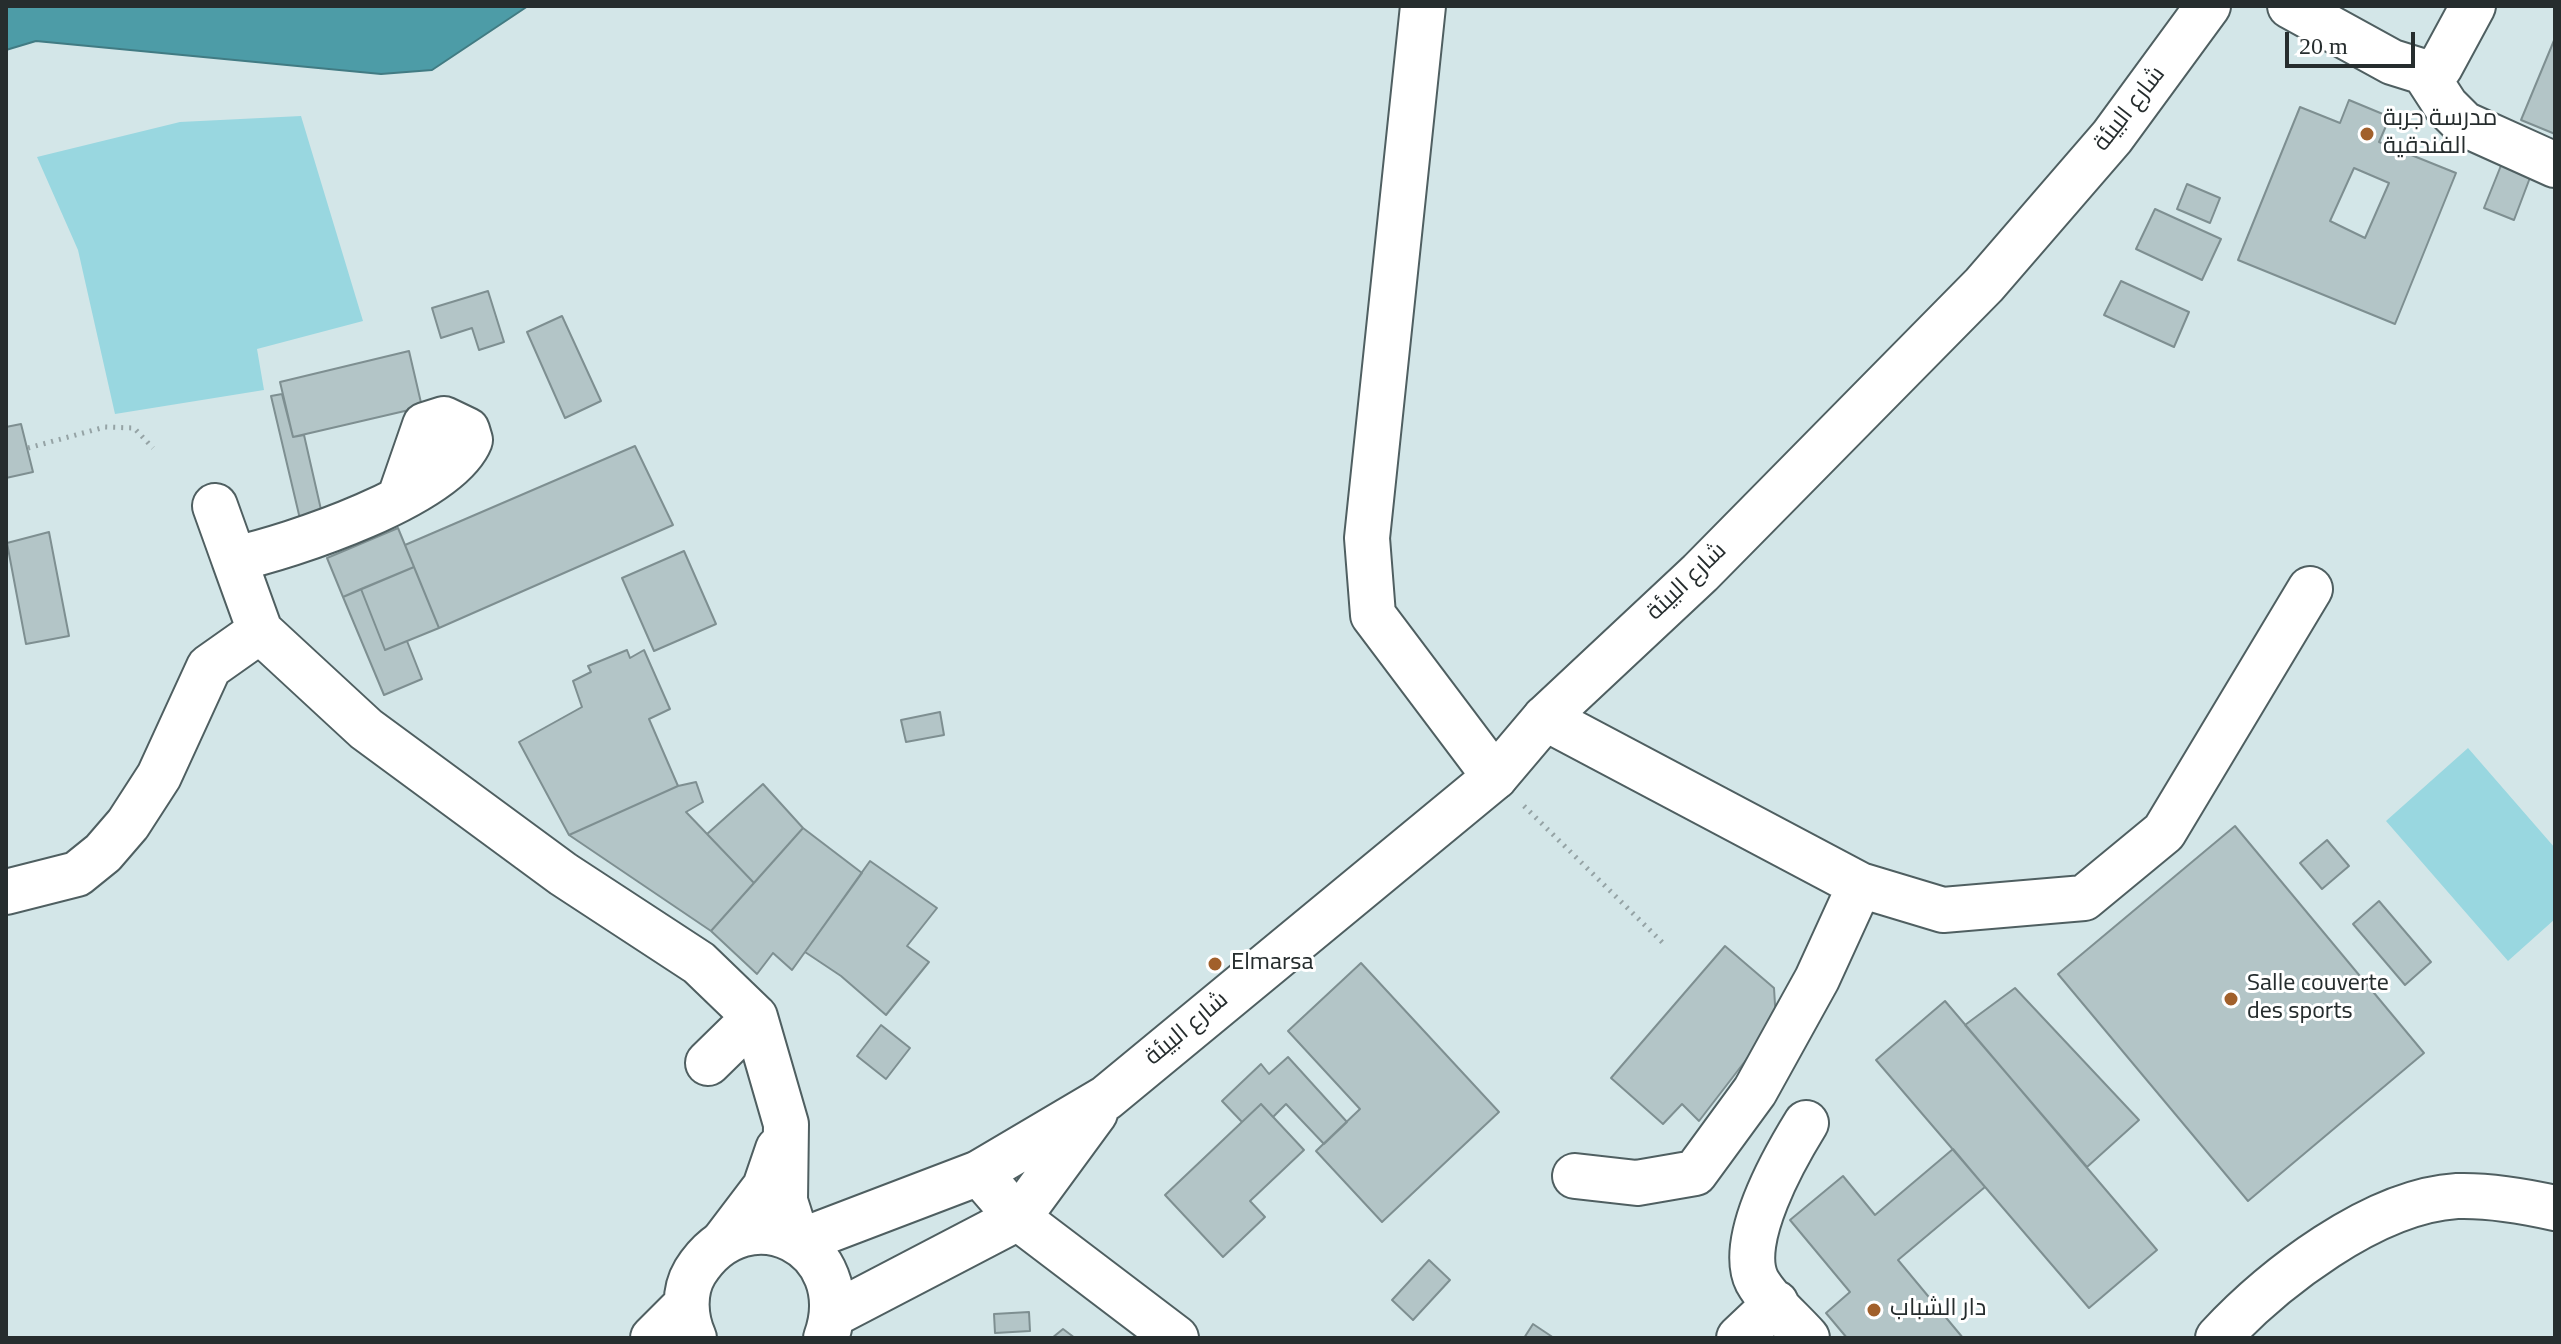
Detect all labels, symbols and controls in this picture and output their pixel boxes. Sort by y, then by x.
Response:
scale bar [2289,16,2419,66]
text: 20 m [2299,33,2348,59]
street label: شارع البيئة [2089,62,2173,158]
place label: مدرسة جربة الفندقية [2383,106,2497,162]
marker: مدرسة جربة الفندقية [2358,125,2376,143]
street label: شارع البيئة [1642,538,1734,628]
place label: Elmarsa [1231,950,1314,978]
marker: Elmarsa [1206,955,1224,973]
place label: Salle couverte des sports [2247,971,2389,1027]
street label: شارع البيئة [1140,987,1236,1073]
marker: Salle couverte des sports [2222,990,2240,1008]
place label: دار الشباب [1890,1296,1986,1324]
marker: دار الشباب [1865,1301,1883,1319]

